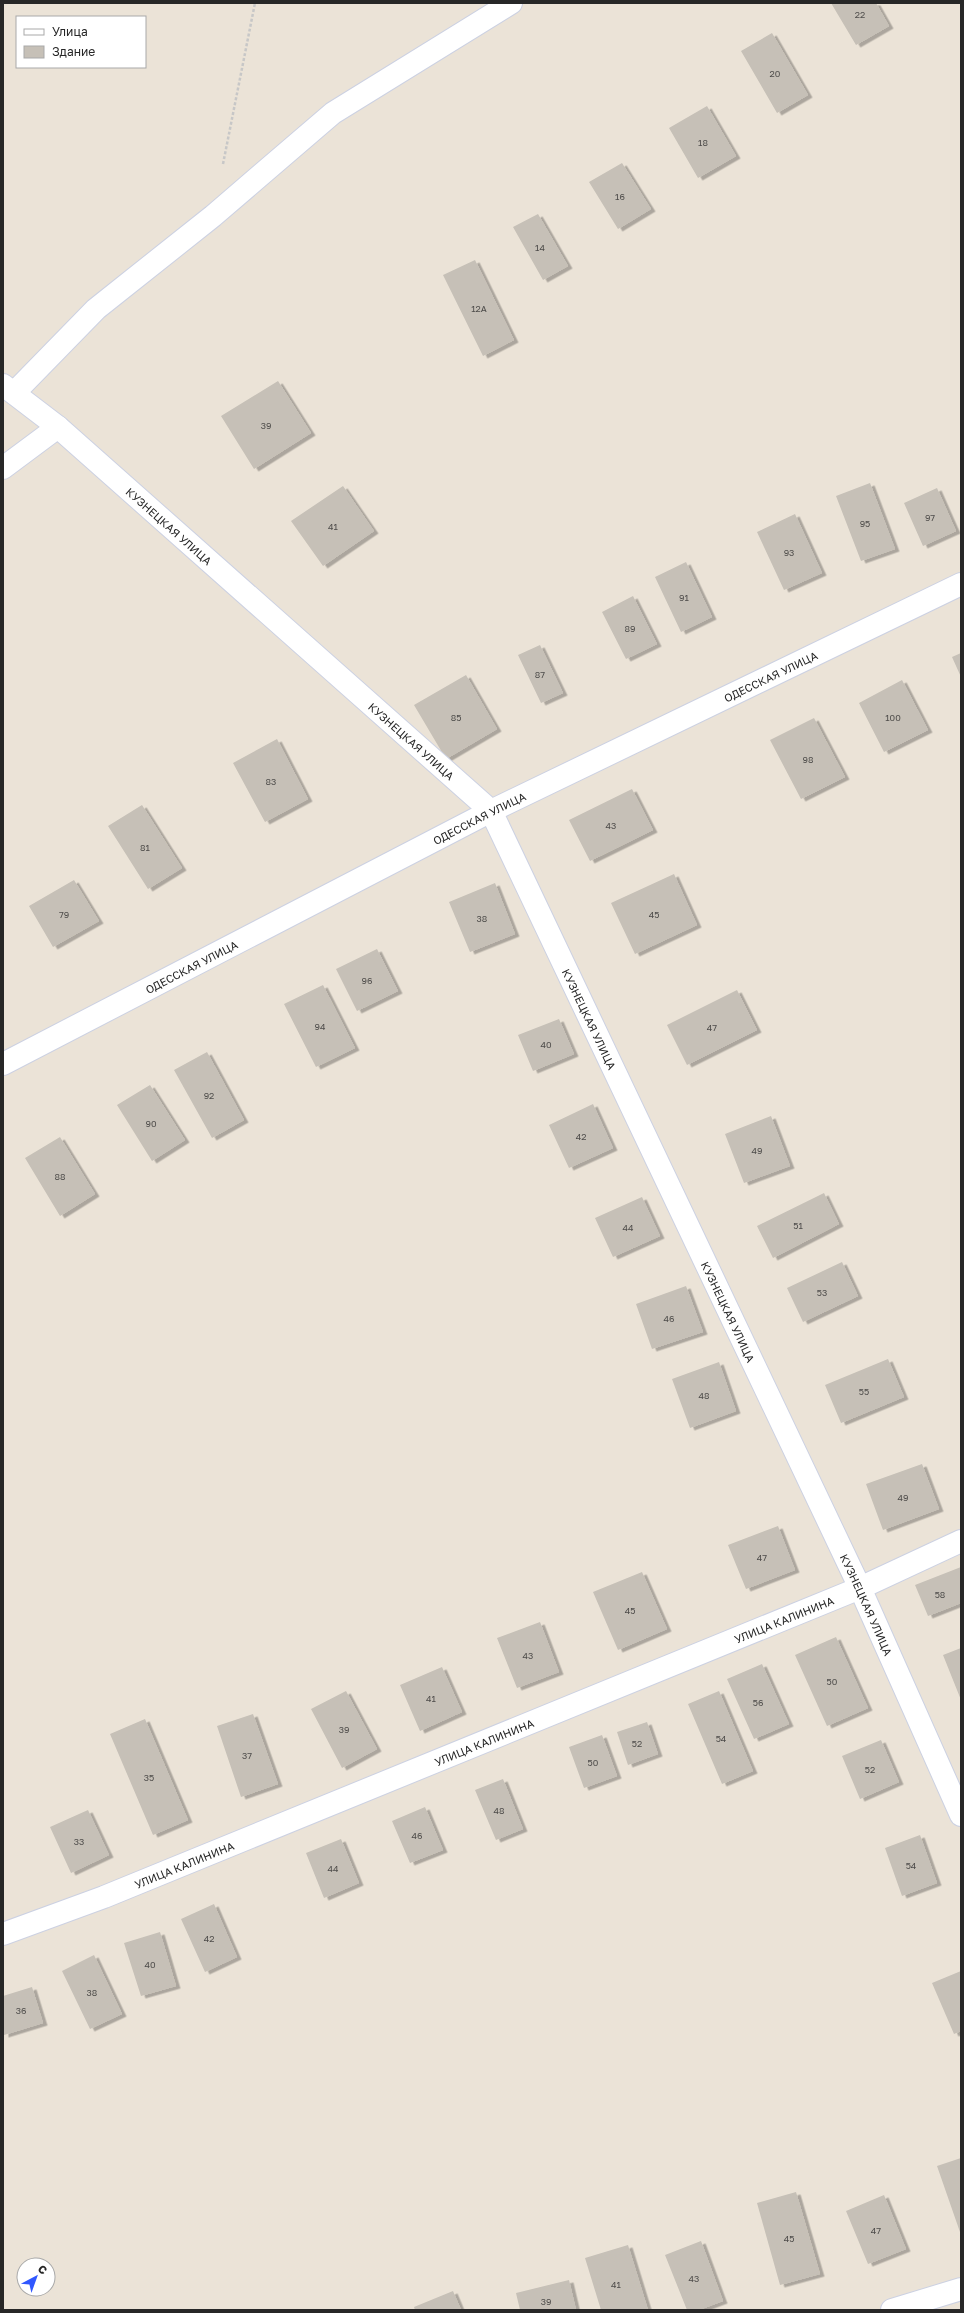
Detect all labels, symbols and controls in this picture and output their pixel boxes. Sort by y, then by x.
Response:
house number: 22 [855,9,865,20]
legend [16,16,146,68]
text: Улица [52,24,88,39]
text: Здание [52,44,95,59]
house number: 20 [770,68,781,79]
house number: 18 [698,137,708,148]
house number: 16 [615,191,625,202]
house number: 14 [535,242,545,253]
house number: 12А [471,303,487,314]
house number: 39 [261,420,271,431]
street label: КУЗНЕЦКАЯ УЛИЦА [124,484,215,568]
house number: 97 [925,512,935,523]
house number: 95 [860,518,870,529]
house number: 41 [328,521,339,532]
house number: 93 [784,547,794,558]
house number: 91 [679,592,690,603]
house number: 89 [625,623,635,634]
street label: ОДЕССКАЯ УЛИЦА [722,648,820,704]
house number: 87 [535,669,545,680]
street label: КУЗНЕЦКАЯ УЛИЦА [366,699,458,783]
house number: 85 [451,712,461,723]
house number: 100 [885,712,901,723]
house number: 98 [803,754,813,765]
house number: 83 [266,776,276,787]
street label: ОДЕССКАЯ УЛИЦА [431,789,528,847]
house number: 43 [606,820,616,831]
house number: 81 [140,842,151,853]
house number: 79 [59,909,69,920]
house number: 45 [649,909,659,920]
house number: 38 [477,913,487,924]
street label: ОДЕССКАЯ УЛИЦА [143,937,240,996]
street label: КУЗНЕЦКАЯ УЛИЦА [560,966,619,1072]
house number: 96 [362,975,372,986]
house number: 94 [315,1021,326,1032]
house number: 47 [707,1022,717,1033]
house number: 40 [540,1039,552,1050]
house number: 92 [204,1090,214,1101]
house number: 90 [145,1118,157,1129]
house number: 42 [576,1131,586,1142]
house number: 49 [752,1145,762,1156]
house number: 88 [55,1171,65,1182]
house number: 51 [793,1220,803,1231]
house number: 44 [623,1222,634,1233]
street label: КУЗНЕЦКАЯ УЛИЦА [699,1259,758,1365]
house number: 53 [817,1287,827,1298]
house number: 46 [664,1313,674,1324]
house number: 55 [859,1386,869,1397]
house number: 48 [699,1390,709,1401]
house number: 49 [898,1492,908,1503]
house number: 47 [757,1552,767,1563]
street label: КУЗНЕЦКАЯ УЛИЦА [838,1552,896,1658]
house number: 58 [935,1589,945,1600]
street label: УЛИЦА КАЛИНИНА [732,1593,836,1645]
house number: 45 [625,1605,635,1616]
house number: 43 [523,1650,533,1661]
house number: 50 [827,1676,838,1687]
house number: 41 [426,1693,437,1704]
house number: 56 [753,1697,763,1708]
street label: УЛИЦА КАЛИНИНА [432,1715,536,1768]
house number: 39 [339,1724,349,1735]
house number: 54 [716,1733,727,1744]
house number: 52 [632,1738,642,1749]
house number: 37 [242,1750,252,1761]
house number: 50 [588,1757,599,1768]
house number: 52 [865,1764,875,1775]
house number: 35 [144,1772,154,1783]
house number: 48 [494,1805,504,1816]
house number: 46 [412,1830,422,1841]
house number: 33 [74,1836,84,1847]
street label: УЛИЦА КАЛИНИНА [132,1838,236,1890]
house number: 54 [906,1860,917,1871]
house number: 44 [328,1863,339,1874]
house number: 42 [204,1933,214,1944]
house number: 40 [144,1959,156,1970]
house number: 38 [87,1987,97,1998]
house number: 36 [16,2005,26,2016]
house number: 47 [871,2225,881,2236]
house number: 45 [784,2233,794,2244]
north arrow [16,2257,56,2297]
text: С [36,2262,50,2277]
house number: 43 [689,2273,699,2284]
house number: 41 [611,2279,622,2290]
house number: 39 [541,2296,551,2307]

